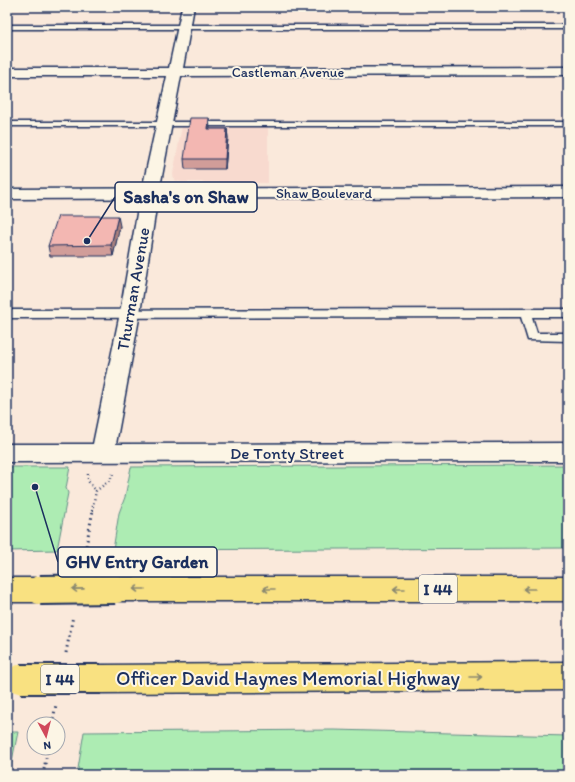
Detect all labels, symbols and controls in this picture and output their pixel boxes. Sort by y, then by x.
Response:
street label: Castleman Avenue [232,64,344,81]
callout: Sasha's on Shaw [115,182,257,212]
street label: Shaw Boulevard [276,185,372,202]
text: Sasha's on Shaw [123,186,249,208]
street label: Thurman Avenue [112,226,154,352]
street label: De Tonty Street [230,443,344,463]
callout: GHV Entry Garden [58,547,217,577]
text: GHV Entry Garden [65,551,209,573]
road number: I 44 [419,575,457,603]
one-way arrow [133,585,146,593]
one-way arrow [263,585,276,593]
one-way arrow [393,585,406,593]
one-way arrow [523,585,536,593]
one-way arrow [72,586,85,593]
road number: I 44 [41,665,79,693]
street label: Officer David Haynes Memorial Highway [116,666,461,690]
one-way arrow [469,673,482,681]
north arrow [26,716,66,756]
text: N [43,739,52,752]

